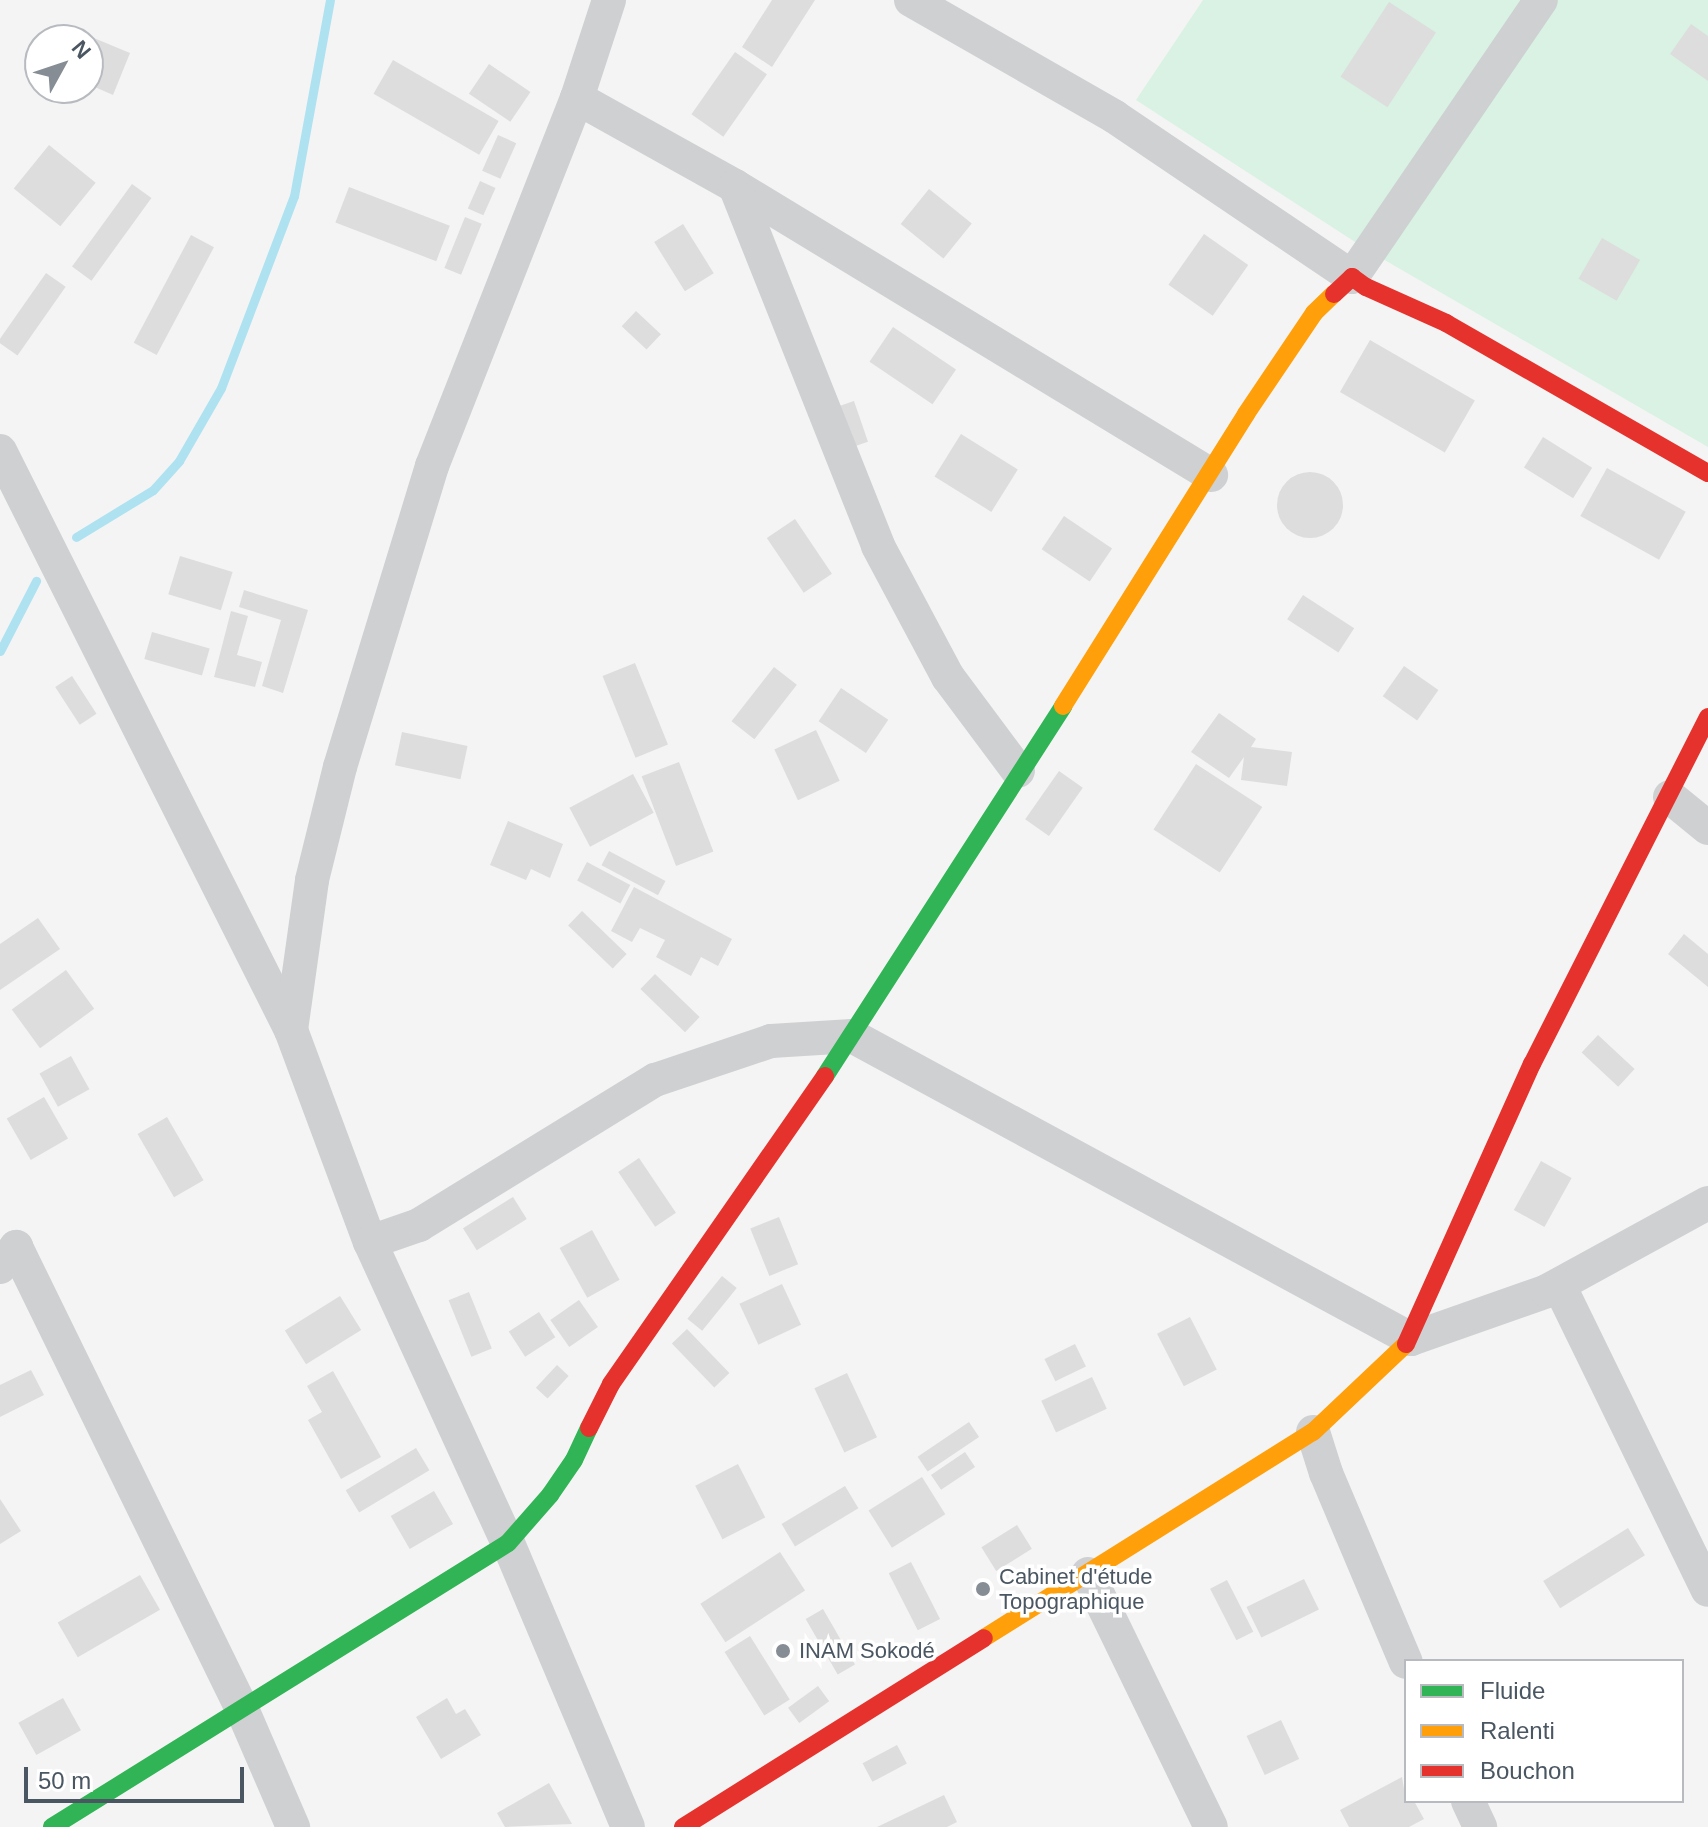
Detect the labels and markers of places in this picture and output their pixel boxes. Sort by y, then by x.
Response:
place label: Cabinet d'étude Topographique [999,1563,1152,1614]
marker: Cabinet d'étude Topographique [974,1580,992,1598]
place label: INAM Sokodé [799,1638,935,1664]
marker: INAM Sokodé [774,1642,792,1660]

